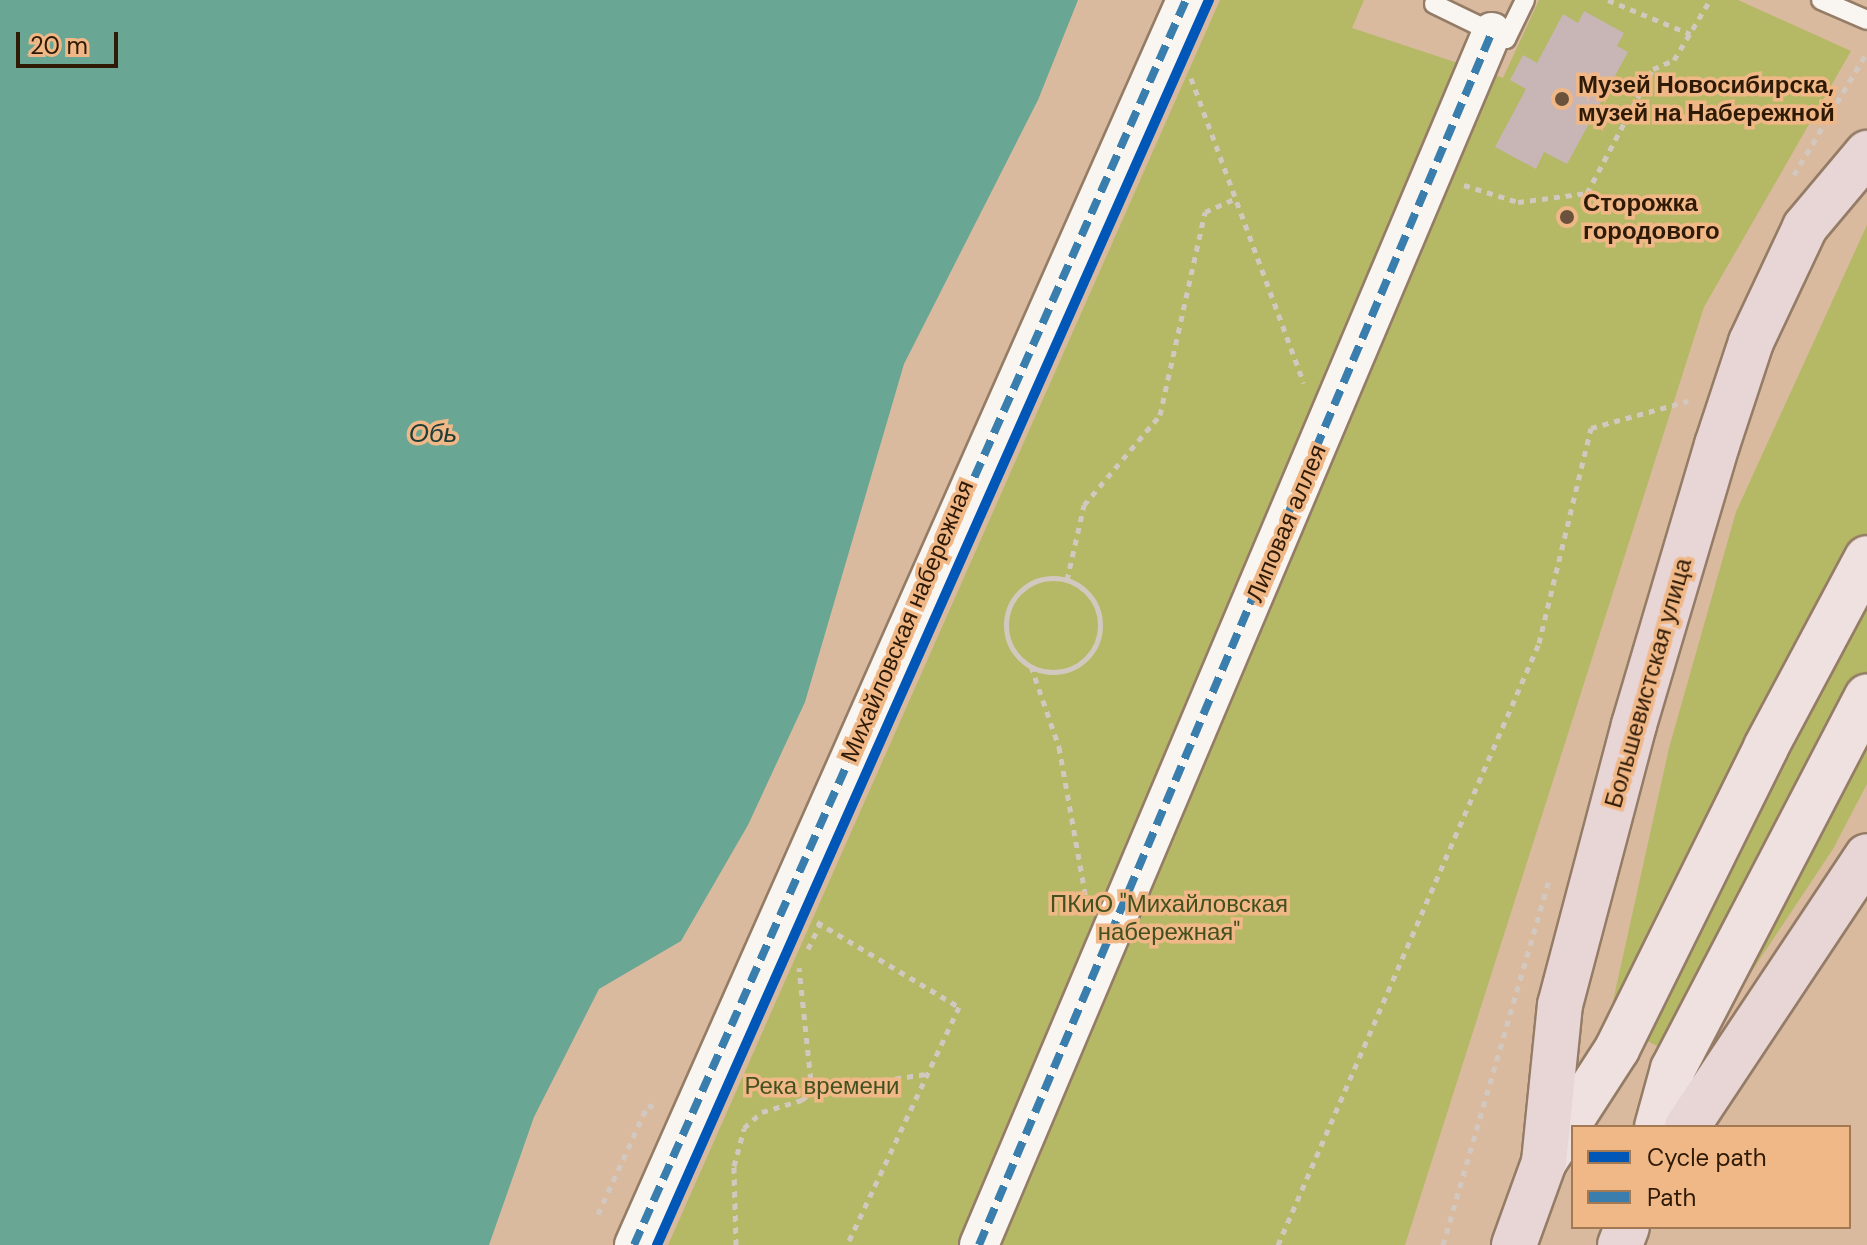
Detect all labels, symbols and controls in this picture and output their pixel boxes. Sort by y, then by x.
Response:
scale bar [20,16,122,66]
text: 20 m [30,30,88,61]
place label: Музей Новосибирска, музей на Набережной [1578,71,1835,127]
marker: Музей Новосибирска, музей на Набережной [1553,90,1571,108]
place label: Сторожка городового [1583,189,1720,245]
marker: Сторожка городового [1558,208,1576,226]
water label: Обь [409,418,457,450]
street label: Липовая аллея [1240,440,1332,606]
street label: Михайловская набережная [835,476,979,766]
street label: Большевистская улица [1599,555,1697,811]
park label: ПКиО "Михайловская набережная" [1050,890,1288,946]
park label: Река времени [744,1072,900,1100]
legend [1571,1125,1851,1229]
text: Cycle path [1647,1142,1766,1173]
text: Path [1647,1182,1696,1213]

